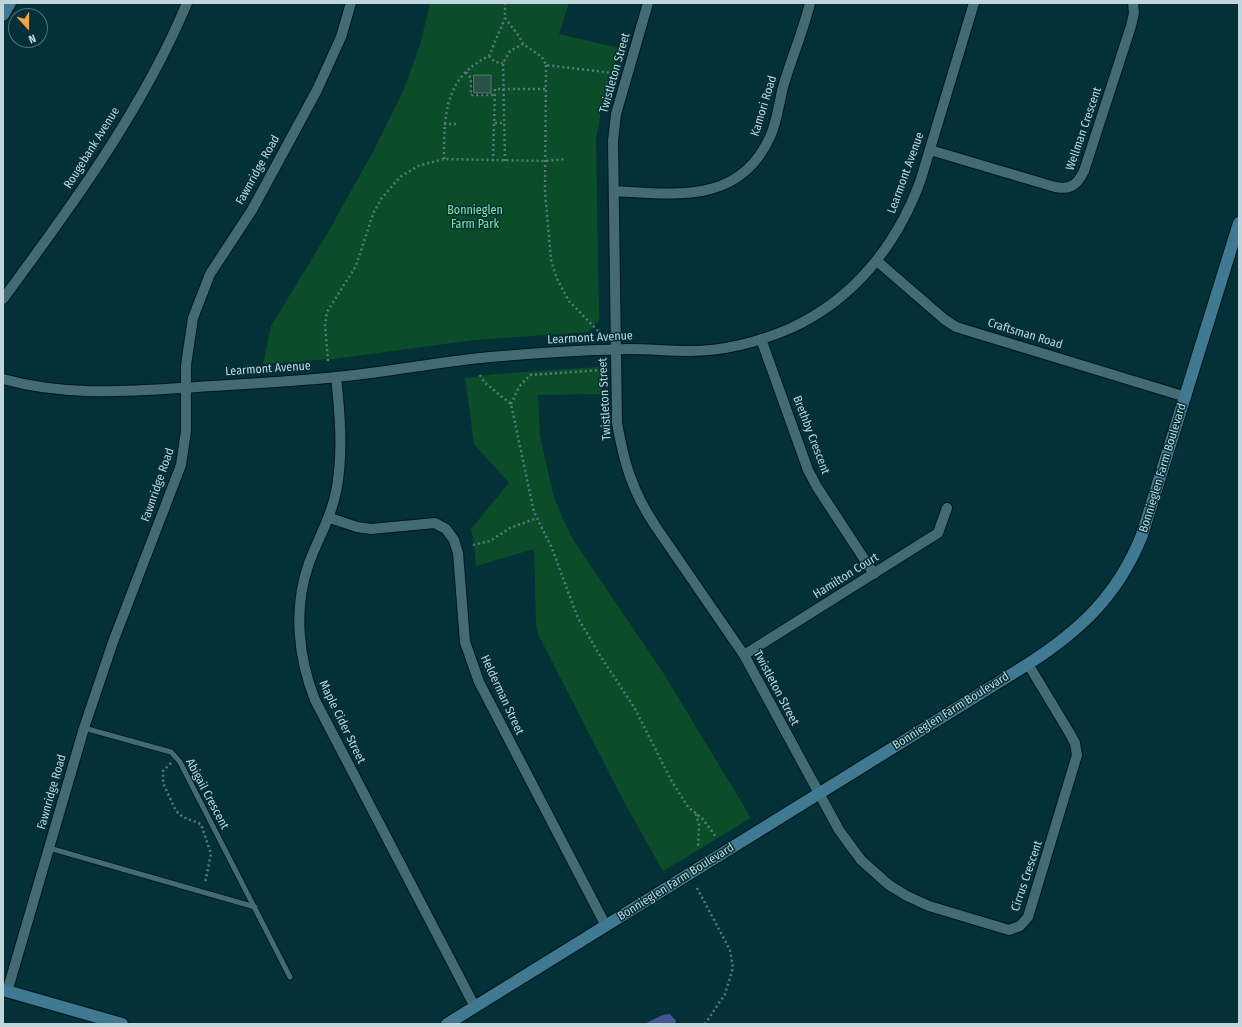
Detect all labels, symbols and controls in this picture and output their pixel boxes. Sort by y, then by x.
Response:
north arrow [8,8,48,48]
text: N [27,31,38,46]
street label: Twistleton Street [597,31,633,115]
street label: Kamori Road [748,74,780,138]
street label: Wellman Crescent [1063,85,1105,173]
street label: Rougebank Avenue [61,105,123,191]
street label: Learmont Avenue [885,130,927,216]
street label: Fawnridge Road [233,133,283,207]
park label: Bonnieglen Farm Park [447,204,503,232]
street label: Craftsman Road [986,316,1064,352]
street label: Learmont Avenue [547,329,633,347]
street label: Twistleton Street [596,357,614,441]
street label: Learmont Avenue [225,359,311,379]
street label: Brethby Crescent [789,394,833,476]
street label: Bonnieglen Farm Boulevard [1136,402,1190,534]
street label: Fawnridge Road [139,446,177,524]
street label: Hamilton Court [811,550,881,602]
street label: Twistleton Street [750,648,802,728]
street label: Helderman Street [477,653,527,737]
street label: Bonnieglen Farm Boulevard [890,669,1012,753]
street label: Maple Cider Street [316,678,368,766]
street label: Fawnridge Road [34,753,70,831]
street label: Abigail Crescent [182,756,232,832]
street label: Cirrus Crescent [1008,839,1046,913]
street label: Bonnieglen Farm Boulevard [615,840,737,924]

